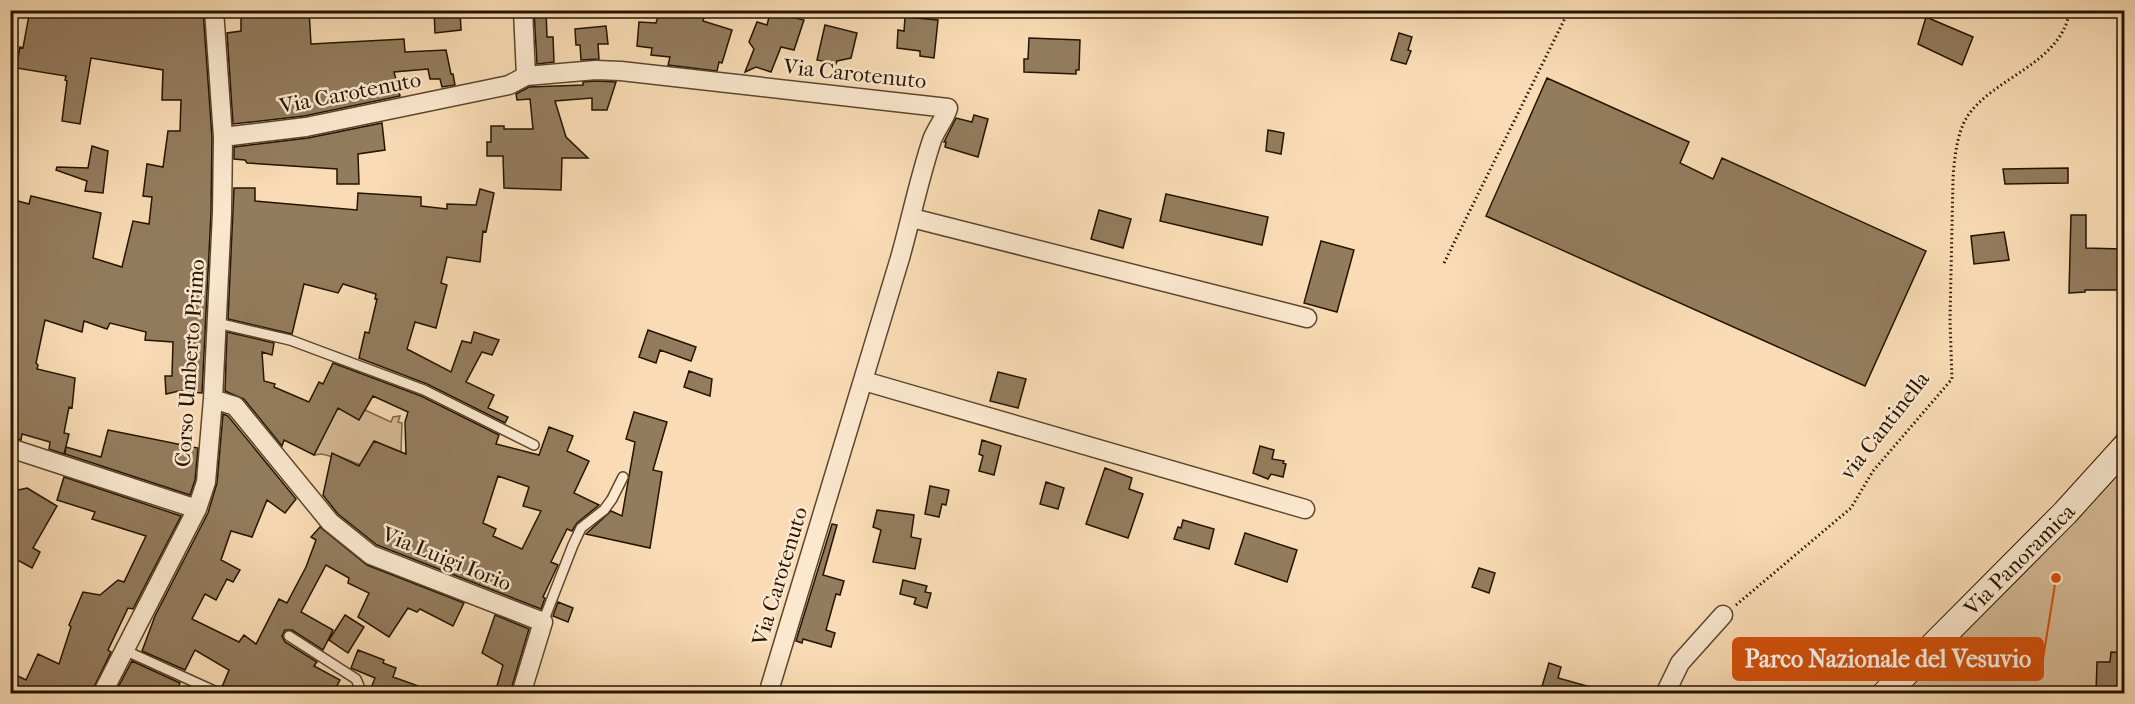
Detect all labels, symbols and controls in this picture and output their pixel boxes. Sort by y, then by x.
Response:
street label: Via Carotenuto [781,53,928,94]
street label: Via Carotenuto [276,67,423,120]
street label: Corso Umberto Primo [170,258,210,468]
street label: via Cantinella [1834,366,1936,485]
street label: Via Panoramica [1958,498,2081,622]
street label: Via Carotenuto [746,504,813,650]
street label: Via Luigi Iorio [377,521,515,597]
callout: Parco Nazionale del Vesuvio [1733,638,2043,680]
text: Parco Nazionale del Vesuvio [1745,645,2031,673]

